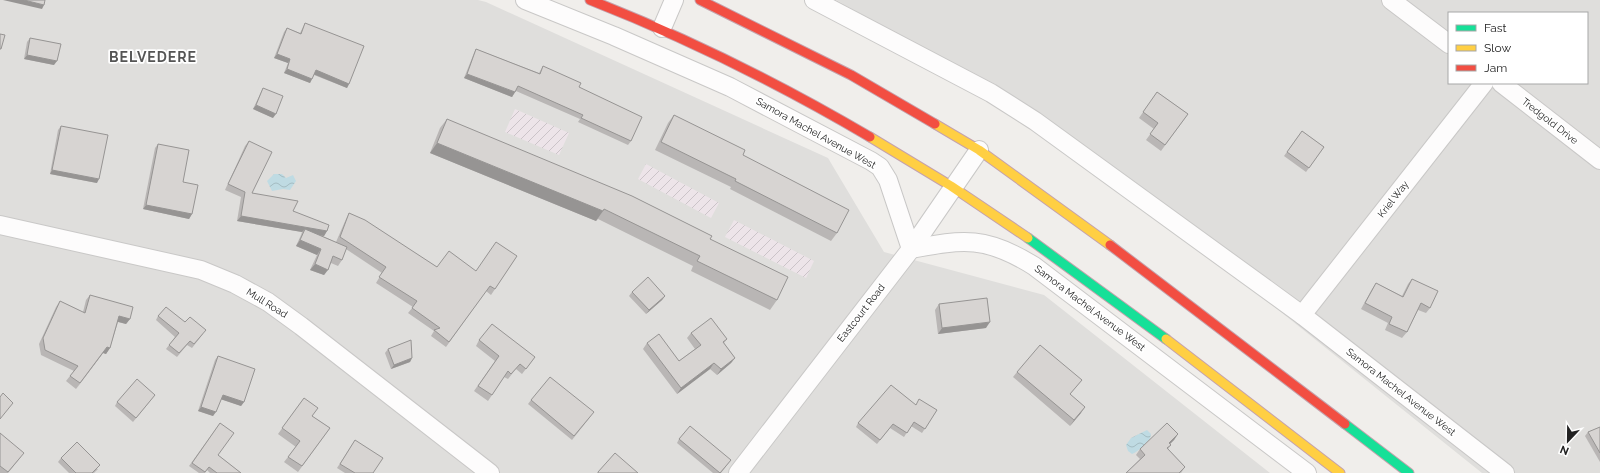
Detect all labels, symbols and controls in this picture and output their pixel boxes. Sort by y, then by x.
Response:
legend [1448,12,1588,84]
text: Fast [1484,21,1507,35]
text: Slow [1484,41,1511,55]
district label: BELVEDERE [109,49,197,65]
text: Jam [1484,61,1507,75]
street label: Samora Machel Avenue West [754,95,878,171]
street label: Tredgold Drive [1520,96,1580,146]
street label: Kriel Way [1375,178,1411,219]
street label: Samora Machel Avenue West [1033,263,1148,353]
street label: Eastcourt Road [835,282,887,344]
street label: Mull Road [244,286,290,320]
street label: Samora Machel Avenue West [1344,346,1458,438]
north arrow [1548,421,1588,461]
text: N [1558,442,1571,457]

